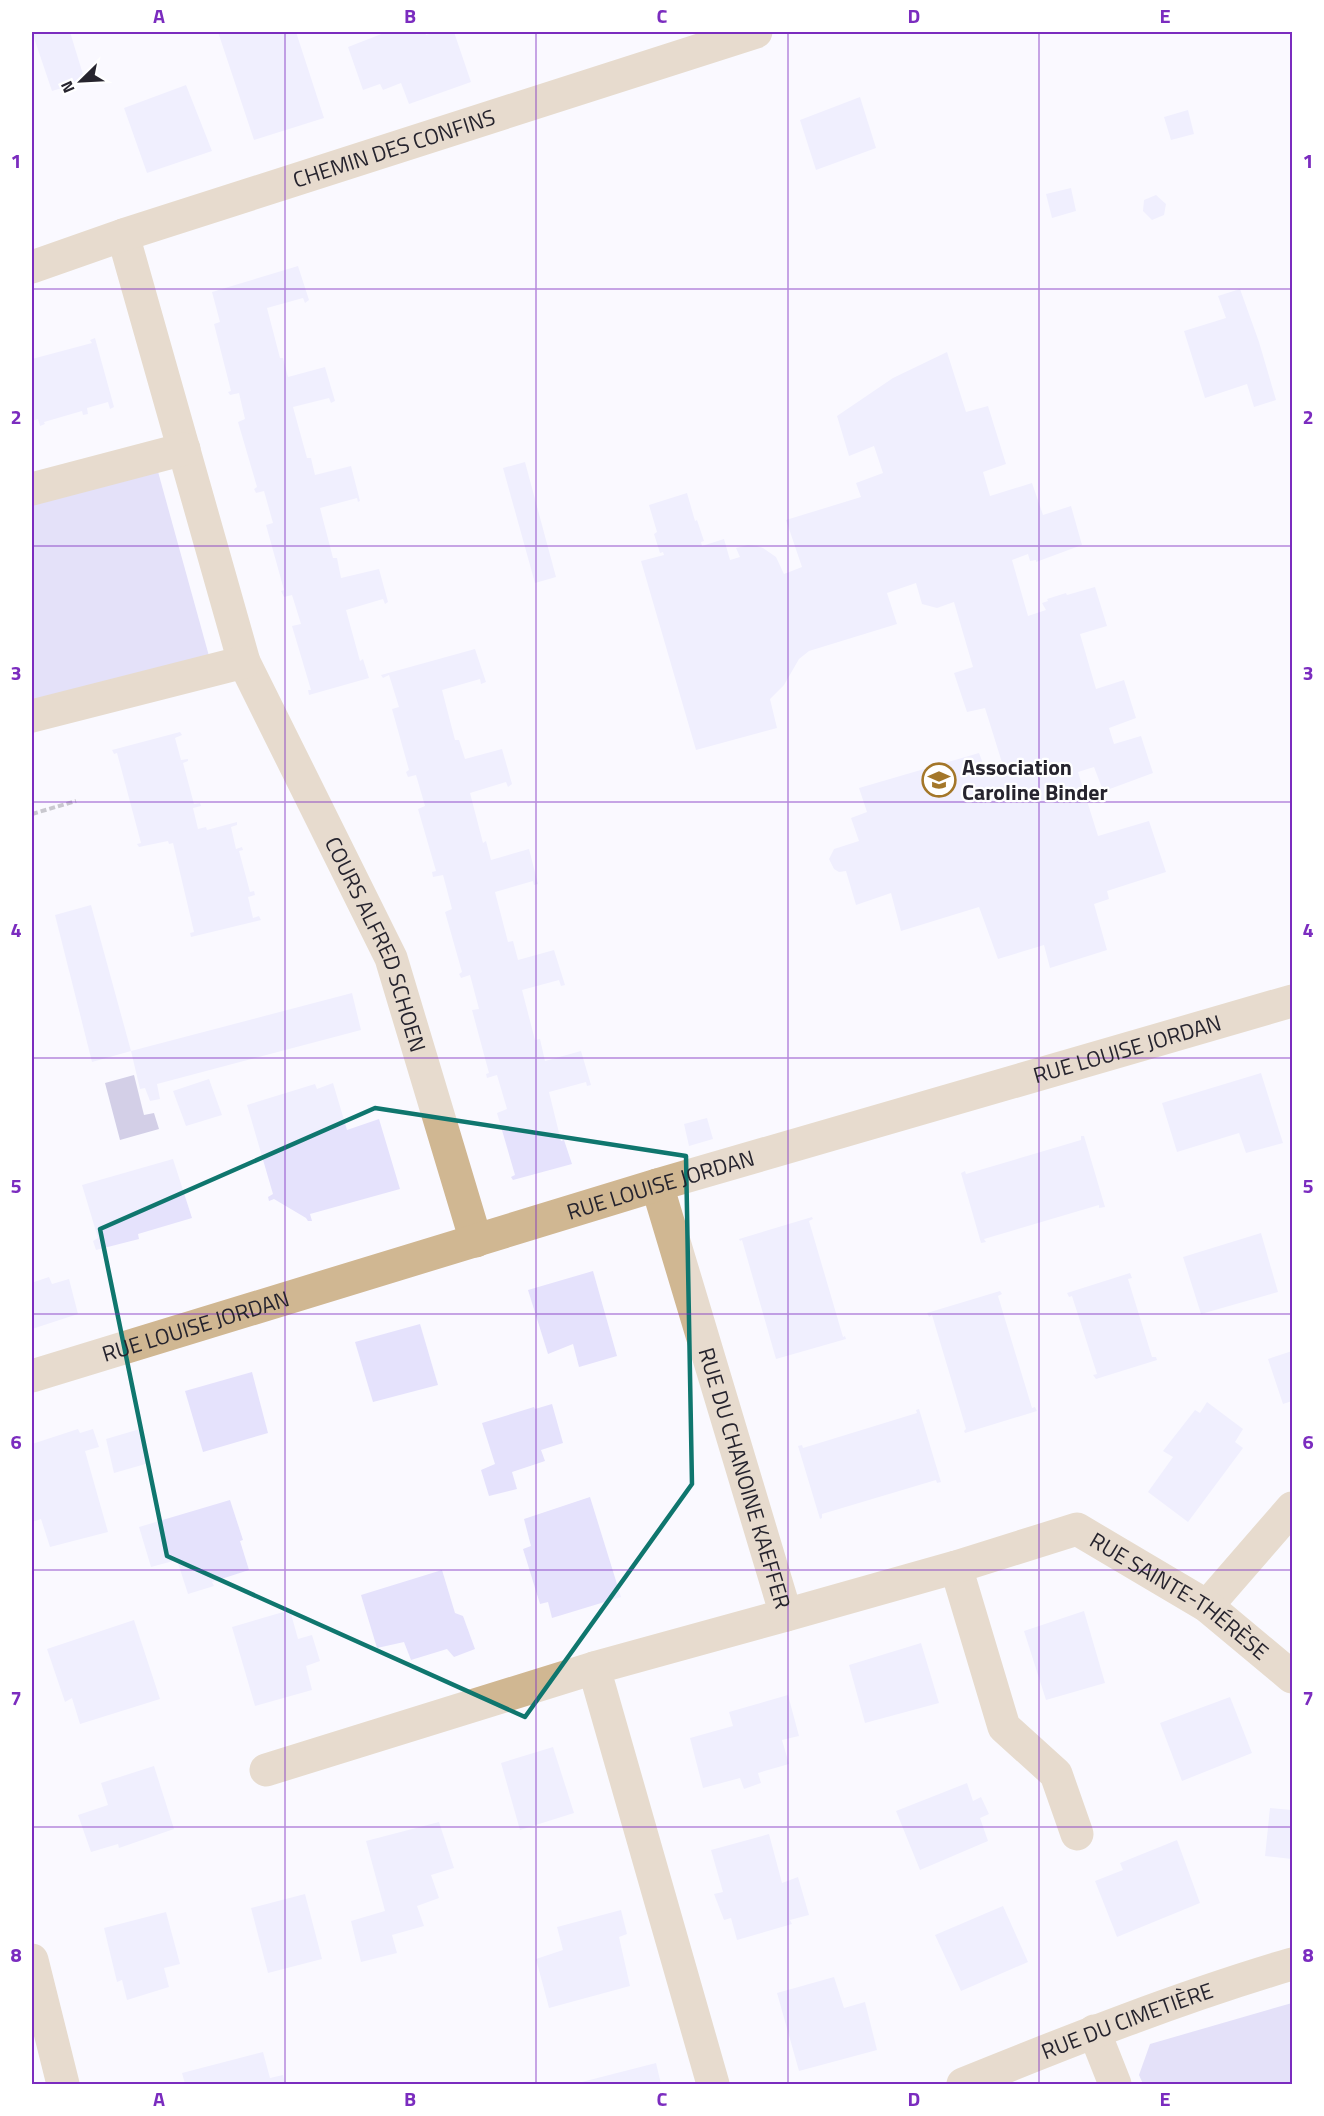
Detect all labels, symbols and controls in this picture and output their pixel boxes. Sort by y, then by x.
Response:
text: A [153,0,165,31]
text: B [404,0,416,31]
text: C [657,0,668,31]
text: D [908,0,920,31]
text: E [1159,0,1171,31]
north arrow [51,51,111,111]
text: N [54,77,81,97]
street label: CHEMIN DES CONFINS [288,100,499,196]
text: 1 [10,145,22,176]
text: 1 [1302,145,1314,176]
text: 2 [10,401,22,432]
text: 2 [1302,401,1314,432]
text: 3 [10,657,22,688]
text: 3 [1302,657,1314,688]
place label: Association Caroline Binder [962,750,1108,809]
school or university icon: Association Caroline Binder [921,762,957,798]
street label: COURS ALFRED SCHOEN [316,831,435,1056]
text: 4 [10,914,22,945]
text: 4 [1302,914,1314,945]
street label: RUE LOUISE JORDAN [1029,1005,1225,1092]
street label: RUE LOUISE JORDAN [562,1141,758,1229]
text: 5 [10,1170,22,1201]
text: 5 [1302,1170,1314,1201]
street label: RUE LOUISE JORDAN [98,1281,293,1371]
street label: RUE DU CHANOINE KAEFFER [690,1343,800,1613]
text: 6 [10,1426,22,1457]
text: 6 [1302,1426,1314,1457]
street label: RUE SAINTE-THÉRÈSE [1083,1523,1276,1668]
text: 7 [10,1682,22,1713]
text: 7 [1302,1682,1314,1713]
text: 8 [10,1939,22,1970]
text: 8 [1302,1939,1314,1970]
street label: RUE DU CIMETIÈRE [1036,1973,1218,2068]
text: A [153,2083,165,2114]
text: B [404,2083,416,2114]
text: C [657,2083,668,2114]
text: D [908,2083,920,2114]
text: E [1159,2083,1171,2114]

